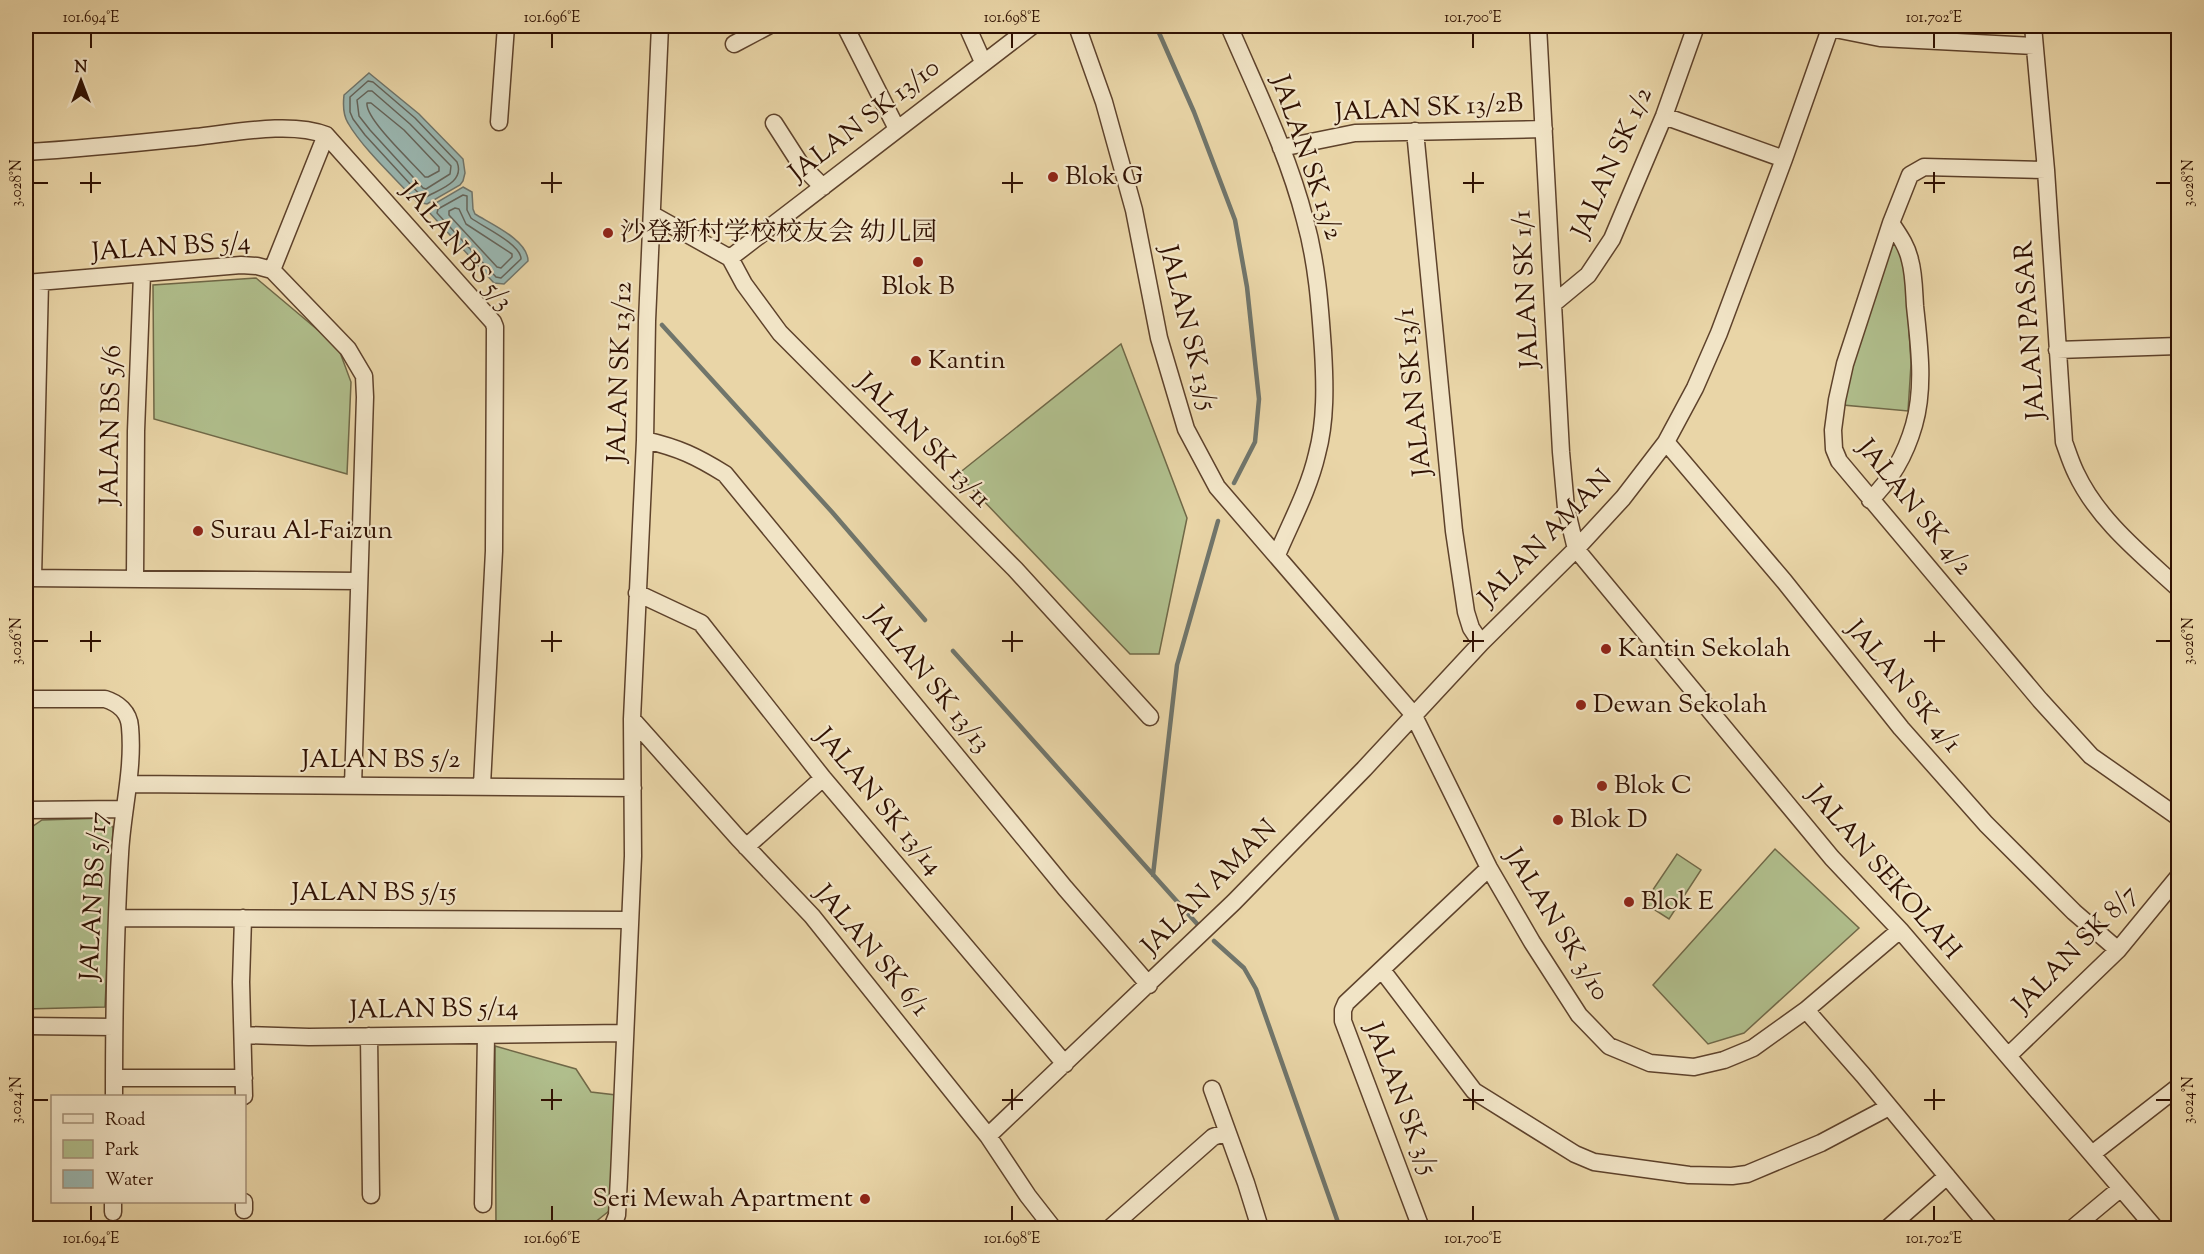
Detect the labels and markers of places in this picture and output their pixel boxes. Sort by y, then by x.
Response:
place label: Blok G [1065,159,1143,196]
marker: Blok G [1046,170,1060,184]
place label: 沙登新村学校校友会 幼儿园 [620,215,938,252]
marker: 沙登新村学校校友会 幼儿园 [601,226,615,240]
marker: Blok B [911,255,925,269]
place label: Blok B [881,269,955,306]
place label: Kantin [928,343,1006,380]
marker: Kantin [909,354,923,368]
place label: Surau Al-Faizun [210,513,393,550]
marker: Surau Al-Faizun [191,524,205,538]
place label: Kantin Sekolah [1618,631,1791,668]
marker: Kantin Sekolah [1599,642,1613,656]
place label: Dewan Sekolah [1593,687,1767,724]
marker: Dewan Sekolah [1574,698,1588,712]
place label: Blok C [1614,768,1692,805]
marker: Blok C [1595,779,1609,793]
place label: Blok D [1570,802,1648,839]
marker: Blok D [1551,813,1565,827]
place label: Blok E [1641,884,1714,921]
marker: Blok E [1622,895,1636,909]
place label: Seri Mewah Apartment [592,1181,853,1218]
marker: Seri Mewah Apartment [858,1192,872,1206]

